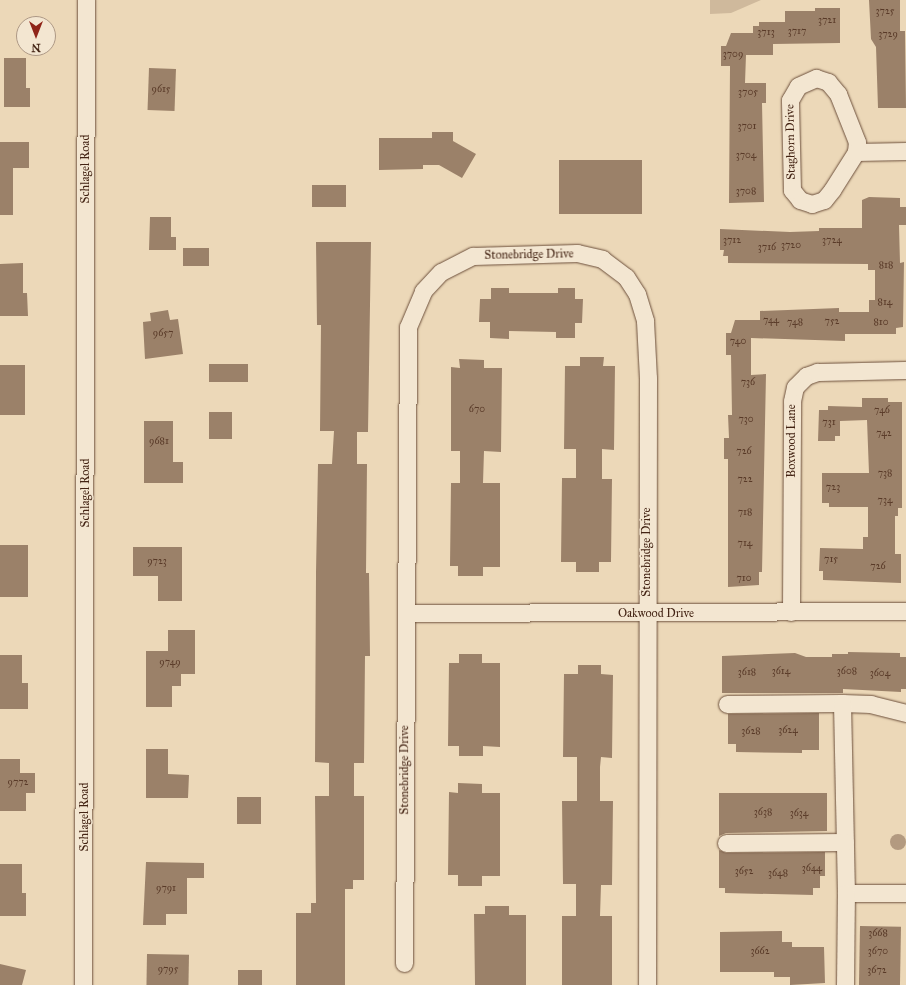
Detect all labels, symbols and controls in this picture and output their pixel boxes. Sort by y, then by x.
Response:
house number: 3725 [876,6,894,18]
house number: 3721 [818,15,836,27]
north arrow [16,16,56,56]
house number: 3717 [788,26,806,38]
house number: 3713 [757,27,775,39]
house number: 3729 [878,29,898,41]
text: N [31,41,41,54]
house number: 3709 [723,49,743,61]
house number: 9615 [152,84,170,96]
house number: 3705 [738,87,758,99]
street label: Staghorn Drive [783,104,799,180]
house number: 3701 [737,121,757,133]
street label: Schlagel Road [79,135,93,203]
house number: 3704 [736,150,756,162]
house number: 3708 [736,186,756,198]
house number: 3712 [723,235,741,247]
house number: 3724 [822,235,842,247]
house number: 3720 [781,240,801,252]
house number: 3716 [758,242,776,254]
street label: Stonebridge Drive [484,247,574,263]
house number: 818 [879,260,893,272]
house number: 814 [878,297,892,309]
house number: 744 [763,315,779,327]
house number: 752 [825,316,839,328]
house number: 748 [787,317,803,329]
house number: 810 [873,317,889,329]
house number: 9657 [153,328,173,340]
house number: 740 [730,336,746,348]
house number: 736 [741,377,755,389]
house number: 670 [469,404,485,416]
street label: Boxwood Lane [785,404,799,478]
house number: 746 [874,405,890,417]
house number: 730 [738,414,754,426]
house number: 731 [822,417,836,429]
house number: 742 [876,428,892,440]
house number: 9681 [149,436,169,448]
house number: 726 [736,446,752,458]
street label: Schlagel Road [79,459,93,527]
house number: 738 [878,468,892,480]
house number: 722 [737,474,753,486]
house number: 723 [826,482,840,494]
house number: 734 [878,495,892,507]
street label: Stonebridge Drive [640,507,654,597]
house number: 718 [738,507,752,519]
house number: 714 [738,538,752,550]
house number: 715 [824,554,838,566]
house number: 9723 [147,556,167,568]
house number: 726 [870,561,886,573]
house number: 710 [736,573,752,585]
street label: Oakwood Drive [618,607,694,621]
house number: 9749 [159,657,181,669]
house number: 3614 [772,666,790,678]
house number: 3608 [837,666,857,678]
house number: 3618 [738,667,756,679]
house number: 3604 [870,668,890,680]
street label: Stonebridge Drive [398,725,412,815]
house number: 3624 [778,725,798,737]
house number: 3628 [741,726,761,738]
house number: 9772 [8,777,28,789]
street label: Schlagel Road [78,783,92,851]
house number: 3638 [754,807,772,819]
house number: 3634 [790,808,808,820]
house number: 3644 [802,863,822,875]
house number: 3652 [735,866,753,878]
house number: 3648 [768,868,788,880]
house number: 9791 [156,883,176,895]
house number: 3668 [868,928,888,940]
house number: 3662 [750,946,770,958]
house number: 3670 [868,946,888,958]
house number: 9795 [158,964,178,976]
house number: 3672 [867,965,887,977]

